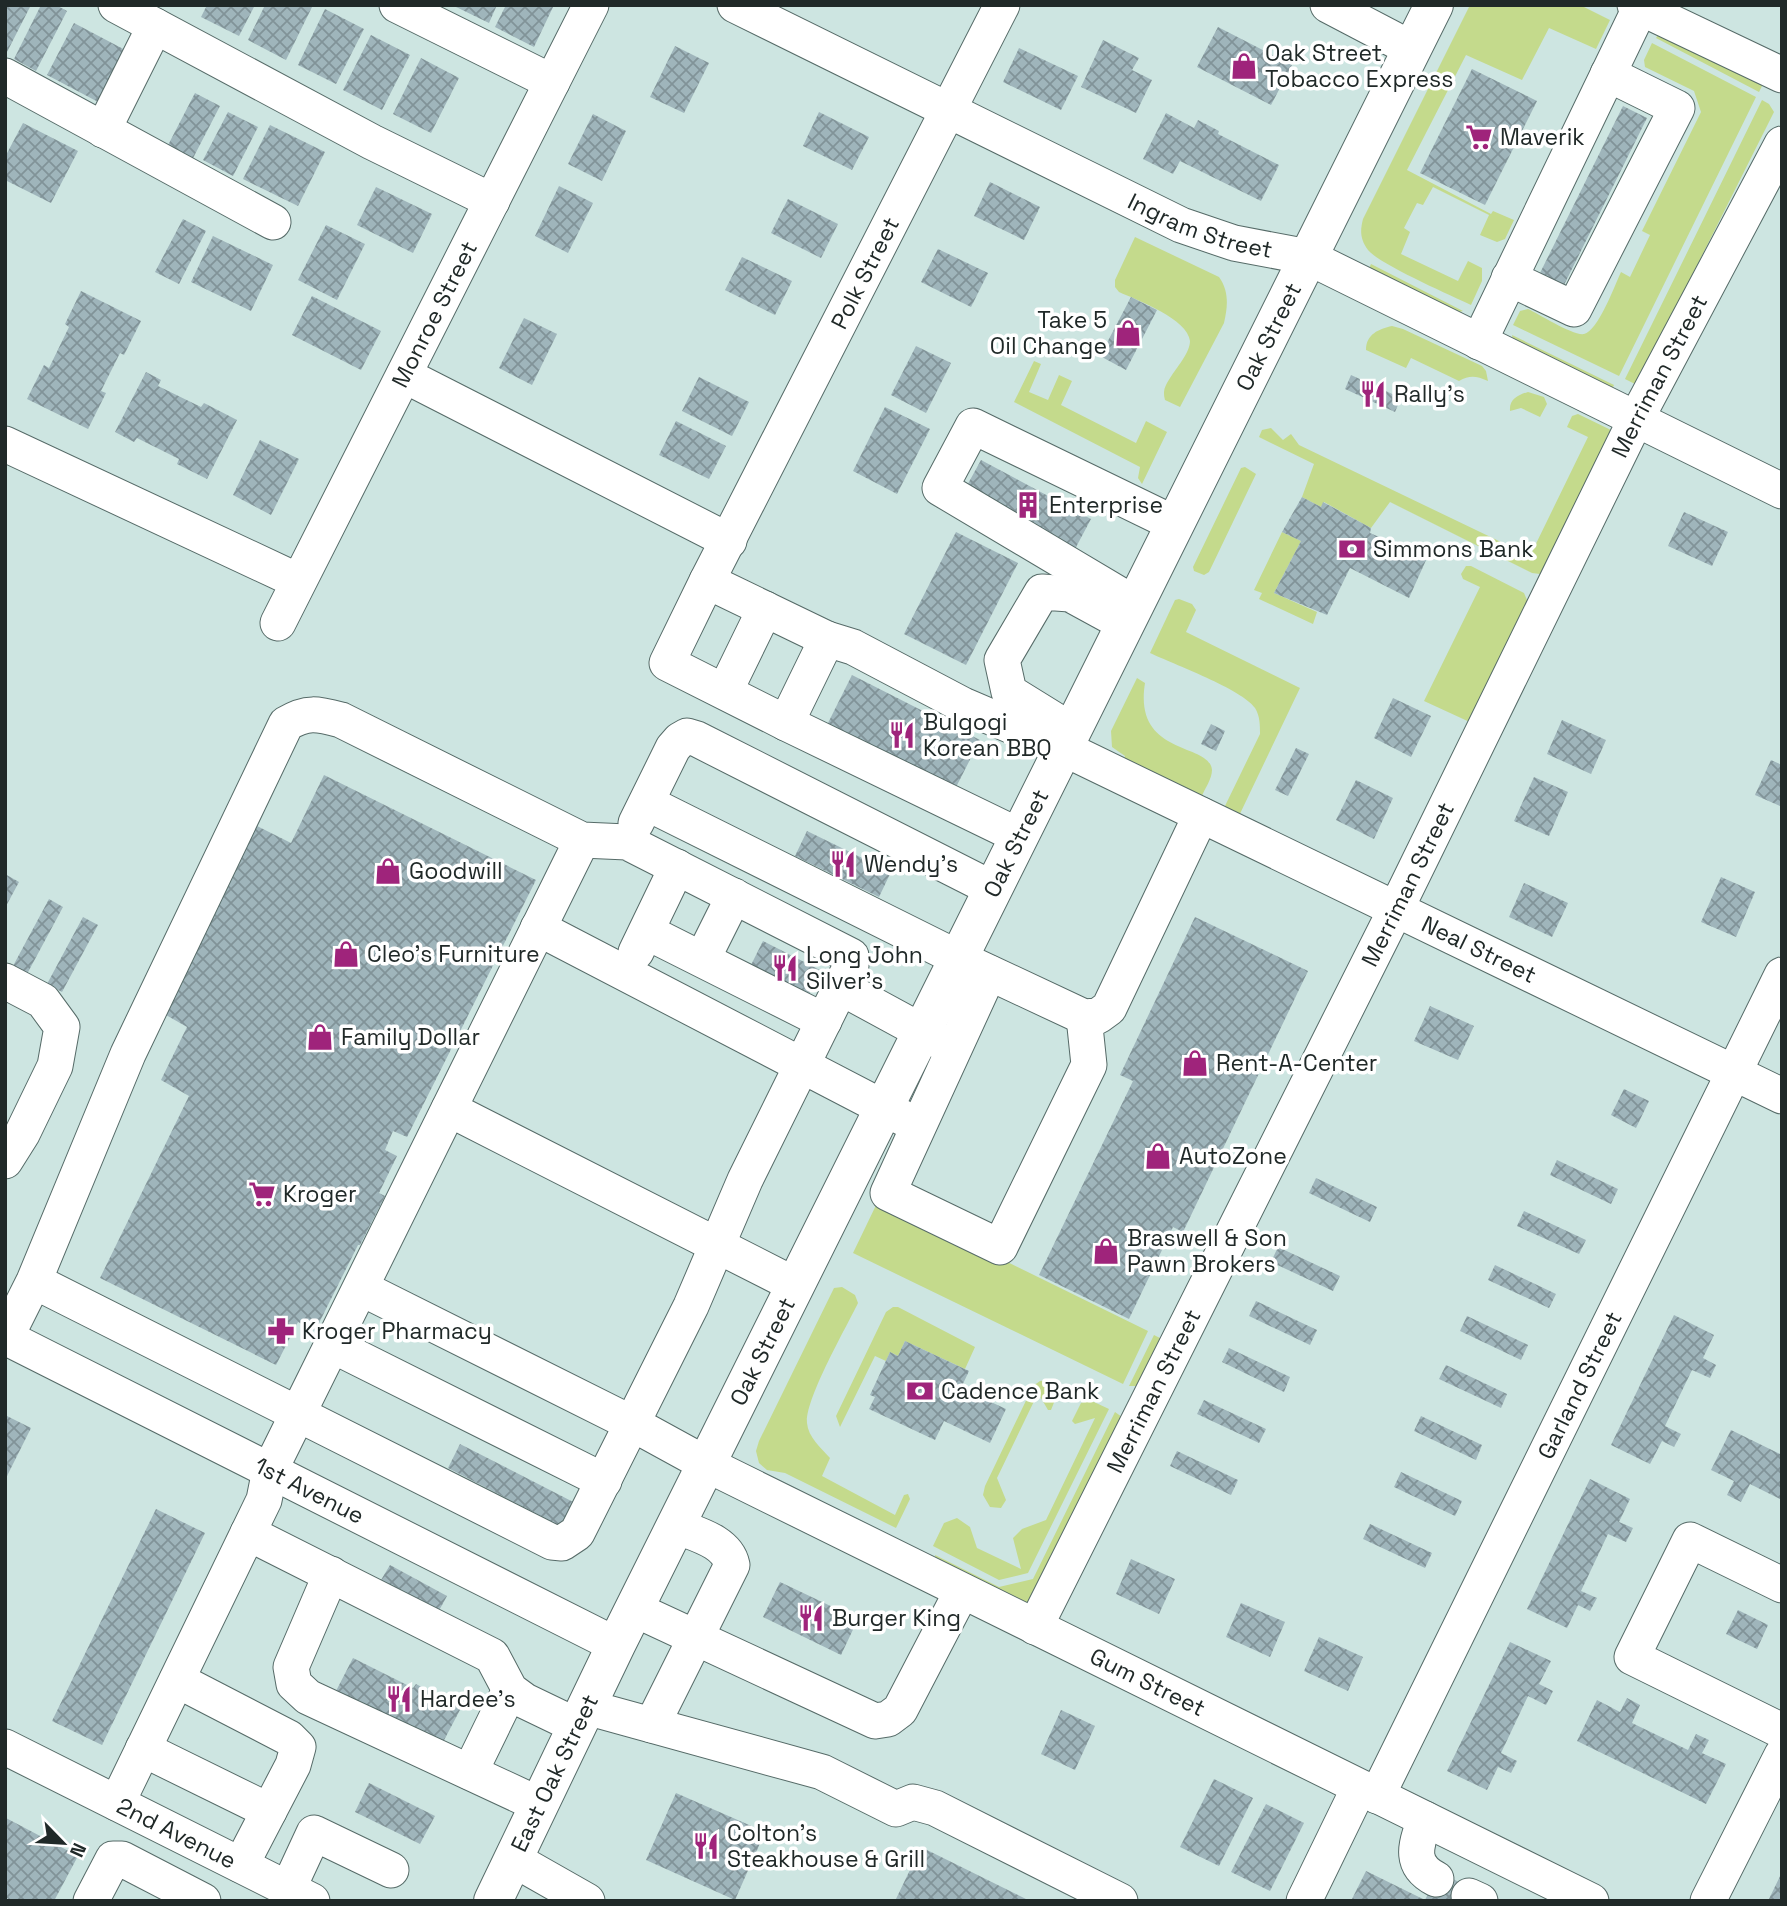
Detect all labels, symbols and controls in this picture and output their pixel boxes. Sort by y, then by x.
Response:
place label: Oak Street Tobacco Express [1265,38,1453,94]
shop icon: Oak Street Tobacco Express [1229,51,1259,81]
supermarket icon: Maverik [1464,122,1494,152]
place label: Maverik [1500,122,1585,152]
street label: Ingram Street [1123,186,1275,265]
street label: Polk Street [824,212,906,334]
street label: Monroe Street [385,236,484,393]
street label: Oak Street [1229,278,1308,396]
street label: Merriman Street [1604,289,1714,463]
place label: Take 5 Oil Change [990,305,1107,361]
shop icon: Take 5 Oil Change [1113,318,1143,348]
restaurant icon: Rally's [1358,379,1388,409]
place label: Rally's [1394,379,1465,409]
building icon: Enterprise [1013,490,1043,520]
place label: Enterprise [1049,490,1163,520]
bank icon: Simmons Bank [1337,534,1367,564]
place label: Simmons Bank [1373,534,1534,564]
place label: Bulgogi Korean BBQ [923,707,1052,763]
restaurant icon: Bulgogi Korean BBQ [887,720,917,750]
street label: Oak Street [976,784,1056,902]
street label: Merriman Street [1354,797,1461,972]
restaurant icon: Wendy's [828,849,858,879]
place label: Wendy's [864,849,958,879]
shop icon: Goodwill [373,856,403,886]
place label: Goodwill [409,856,503,886]
street label: Neal Street [1417,909,1541,990]
shop icon: Cleo's Furniture [331,939,361,969]
place label: Cleo's Furniture [367,939,540,969]
place label: Long John Silver's [806,940,923,996]
restaurant icon: Long John Silver's [770,953,800,983]
shop icon: Family Dollar [305,1022,335,1052]
place label: Family Dollar [341,1022,480,1052]
shop icon: Rent-A-Center [1180,1048,1210,1078]
place label: Rent-A-Center [1216,1048,1378,1078]
shop icon: AutoZone [1143,1141,1173,1171]
place label: AutoZone [1179,1141,1287,1171]
supermarket icon: Kroger [247,1179,277,1209]
place label: Kroger [283,1179,357,1209]
place label: Braswell & Son Pawn Brokers [1127,1223,1287,1279]
shop icon: Braswell & Son Pawn Brokers [1091,1236,1121,1266]
street label: Oak Street [723,1292,802,1411]
street label: Merriman Street [1100,1304,1207,1478]
street label: Garland Street [1531,1306,1629,1464]
pharmacy icon: Kroger Pharmacy [266,1316,296,1346]
place label: Kroger Pharmacy [302,1316,492,1346]
bank icon: Cadence Bank [905,1376,935,1406]
place label: Cadence Bank [941,1376,1099,1406]
street label: 1st Avenue [250,1450,369,1531]
restaurant icon: Burger King [796,1603,826,1633]
place label: Burger King [832,1603,961,1633]
street label: Gum Street [1085,1641,1211,1723]
restaurant icon: Hardee's [384,1684,414,1714]
place label: Hardee's [420,1684,516,1714]
street label: East Oak Street [504,1689,605,1857]
street label: 2nd Avenue [112,1791,241,1876]
north arrow [28,1808,98,1878]
place label: Colton's Steakhouse & Grill [727,1818,925,1874]
restaurant icon: Colton's Steakhouse & Grill [691,1831,721,1861]
text: N [64,1839,92,1861]

